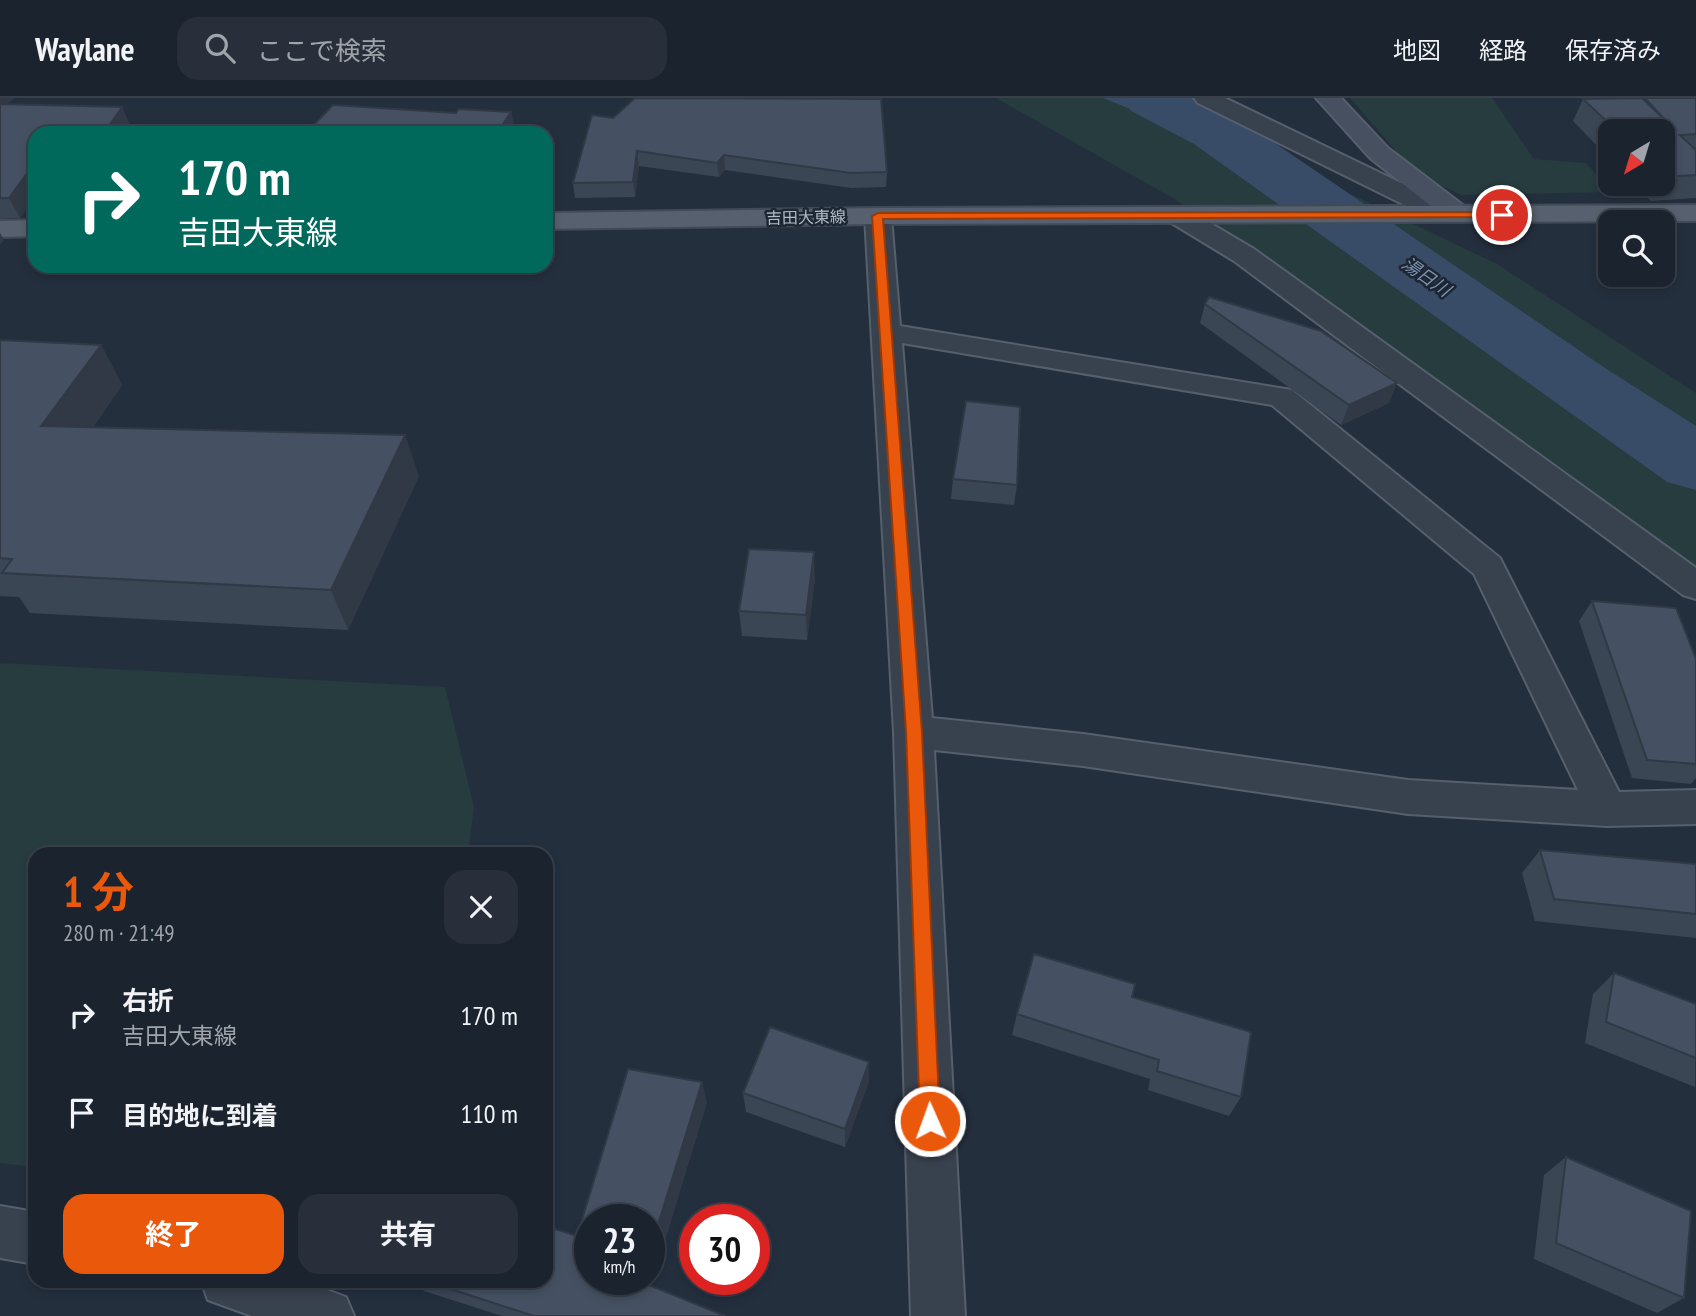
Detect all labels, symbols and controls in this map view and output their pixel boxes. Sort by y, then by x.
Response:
search box [177,17,667,80]
text: Waylane [35,27,135,70]
icon: search [201,29,239,67]
text: ここで検索 [257,34,387,67]
text: 地図 [1393,35,1441,66]
text: 経路 [1479,35,1527,66]
text: 保存済み [1565,35,1661,66]
north arrow [1598,119,1675,196]
map controls [1598,119,1675,287]
text: 170 m [178,145,291,209]
icon: right [63,154,154,245]
pin [1472,185,1532,245]
icon: arrive [1483,196,1521,234]
street label: 吉田大東線 [766,206,846,228]
button: search [1598,210,1675,287]
text: 吉田大東線 [178,211,338,253]
water label: 湯日川 [1398,252,1457,303]
text: 1 分 [63,864,134,919]
button: close [444,870,518,944]
text: 280 m · 21:49 [63,918,175,947]
text: 右折 [122,984,174,1017]
icon: right [63,996,101,1034]
text: 170 m [460,999,518,1032]
text: 吉田大東線 [122,1021,237,1050]
position arrow [893,1084,967,1158]
icon: arrive [63,1094,101,1132]
text: 110 m [460,1097,518,1130]
text: 目的地に到着 [122,1099,278,1132]
button: 終了 [63,1194,284,1274]
button: 共有 [298,1194,518,1274]
speed limit sign: 30 [679,1204,770,1295]
text: 23 [603,1217,636,1263]
text: km/h [604,1255,635,1278]

